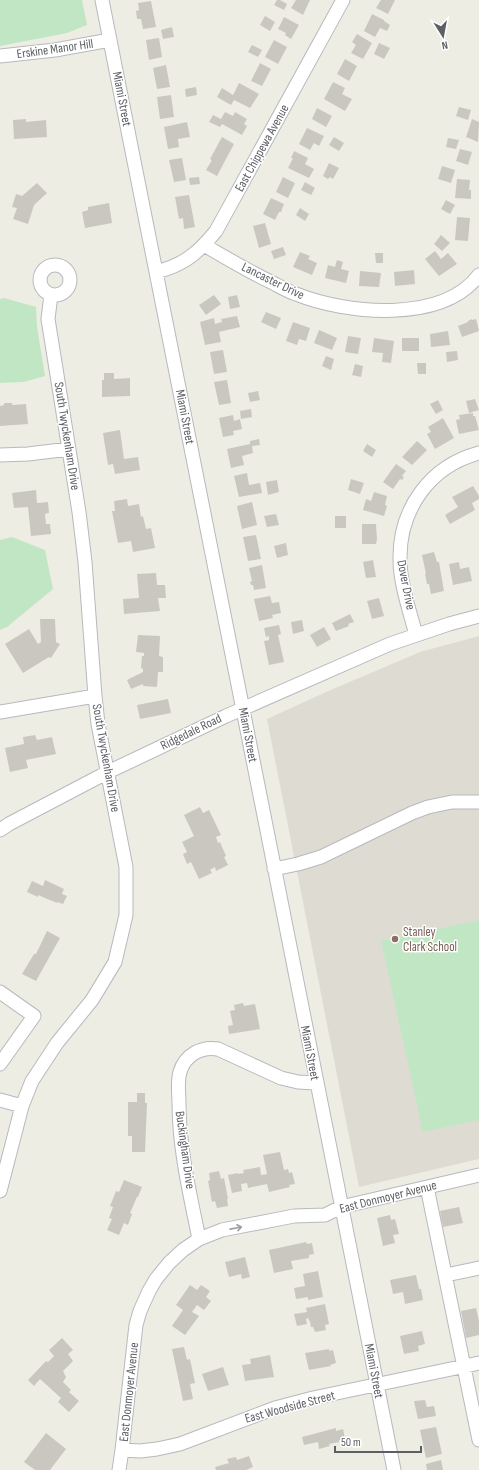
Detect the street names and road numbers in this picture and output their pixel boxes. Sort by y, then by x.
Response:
street label: Erskine Manor Hill [16,36,94,62]
street label: Miami Street [109,70,135,128]
street label: East Chippewa Avenue [231,102,293,194]
street label: Lancaster Drive [239,259,307,303]
street label: South Twyckenham Drive [51,381,83,491]
street label: Miami Street [172,388,198,446]
street label: Dover Drive [393,559,419,611]
street label: South Twyckenham Drive [89,703,123,813]
street label: Miami Street [235,706,261,764]
street label: Ridgedale Road [158,710,224,754]
street label: Miami Street [297,1024,323,1082]
street label: Buckingham Drive [172,1110,198,1190]
street label: East Donmoyer Avenue [338,1177,438,1217]
street label: East Donmoyer Avenue [116,1342,142,1442]
street label: Miami Street [361,1342,387,1400]
street label: East Woodside Street [243,1387,337,1427]

